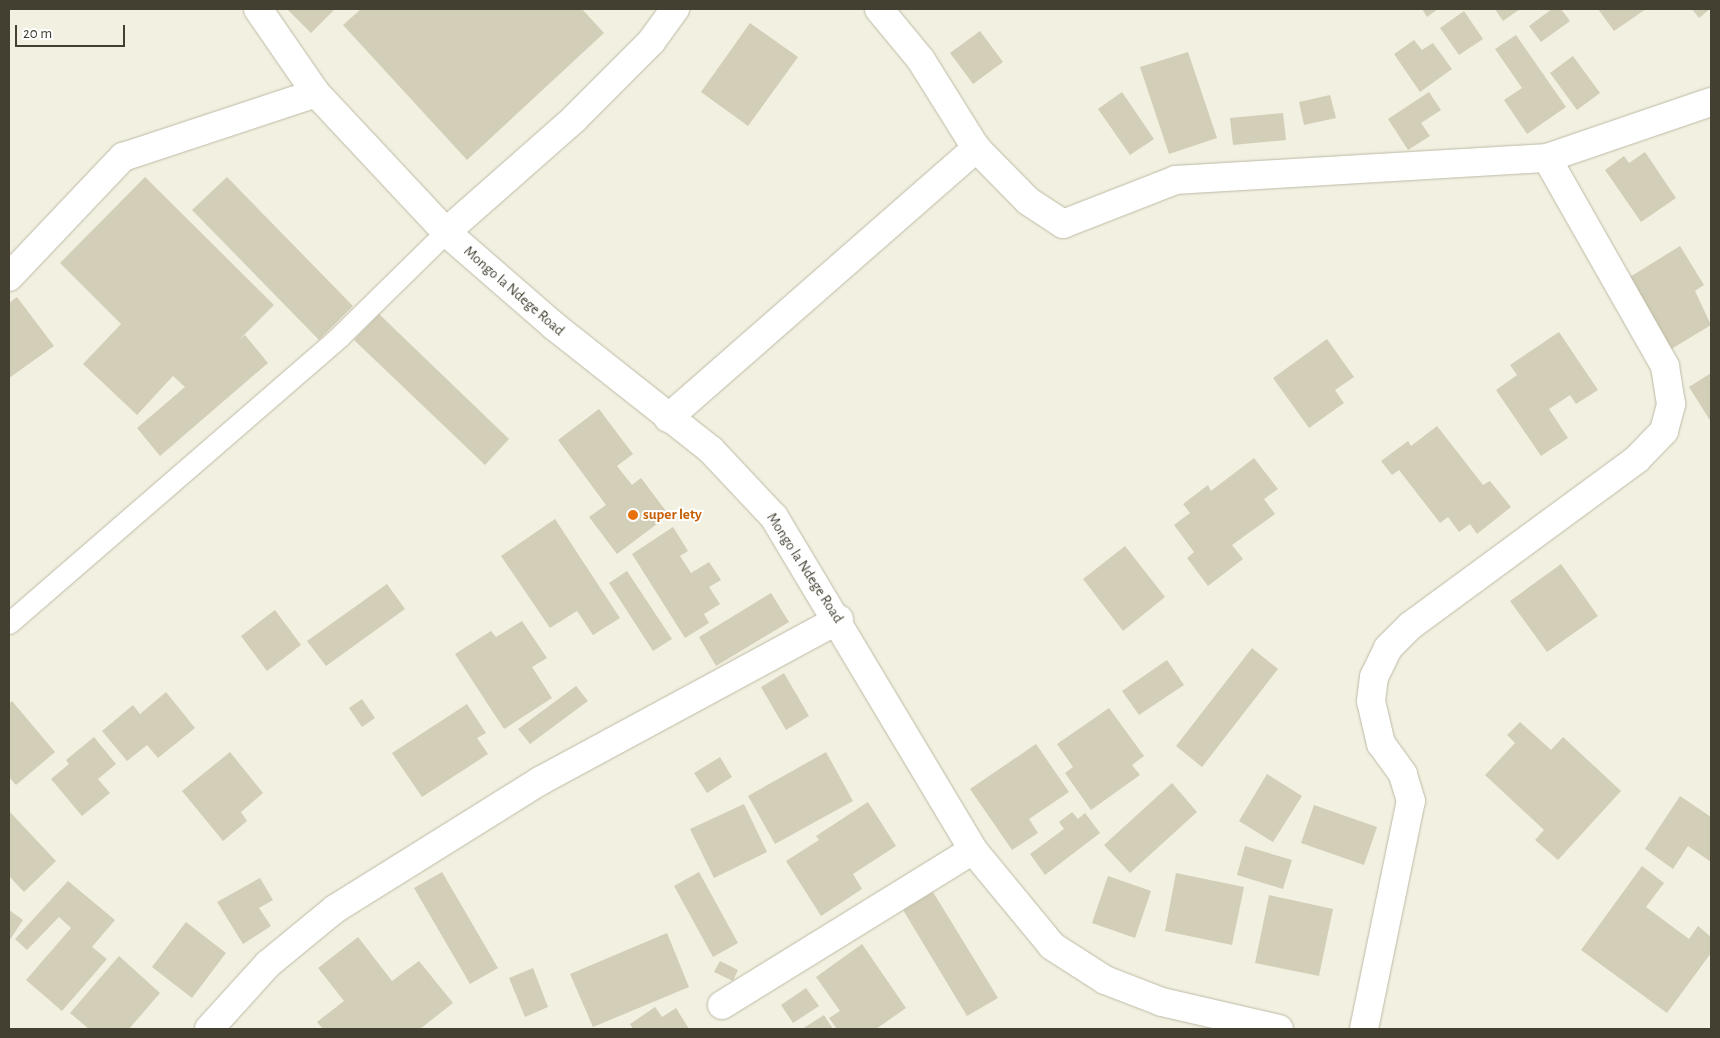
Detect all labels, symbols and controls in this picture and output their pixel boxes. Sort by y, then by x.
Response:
scale bar [18,15,128,47]
text: 20 m [23,26,52,41]
street label: Mongo la Ndege Road [460,242,568,340]
place label: super lety [643,506,702,524]
marker: super lety [627,509,639,521]
street label: Mongo la Ndege Road [763,510,847,626]

